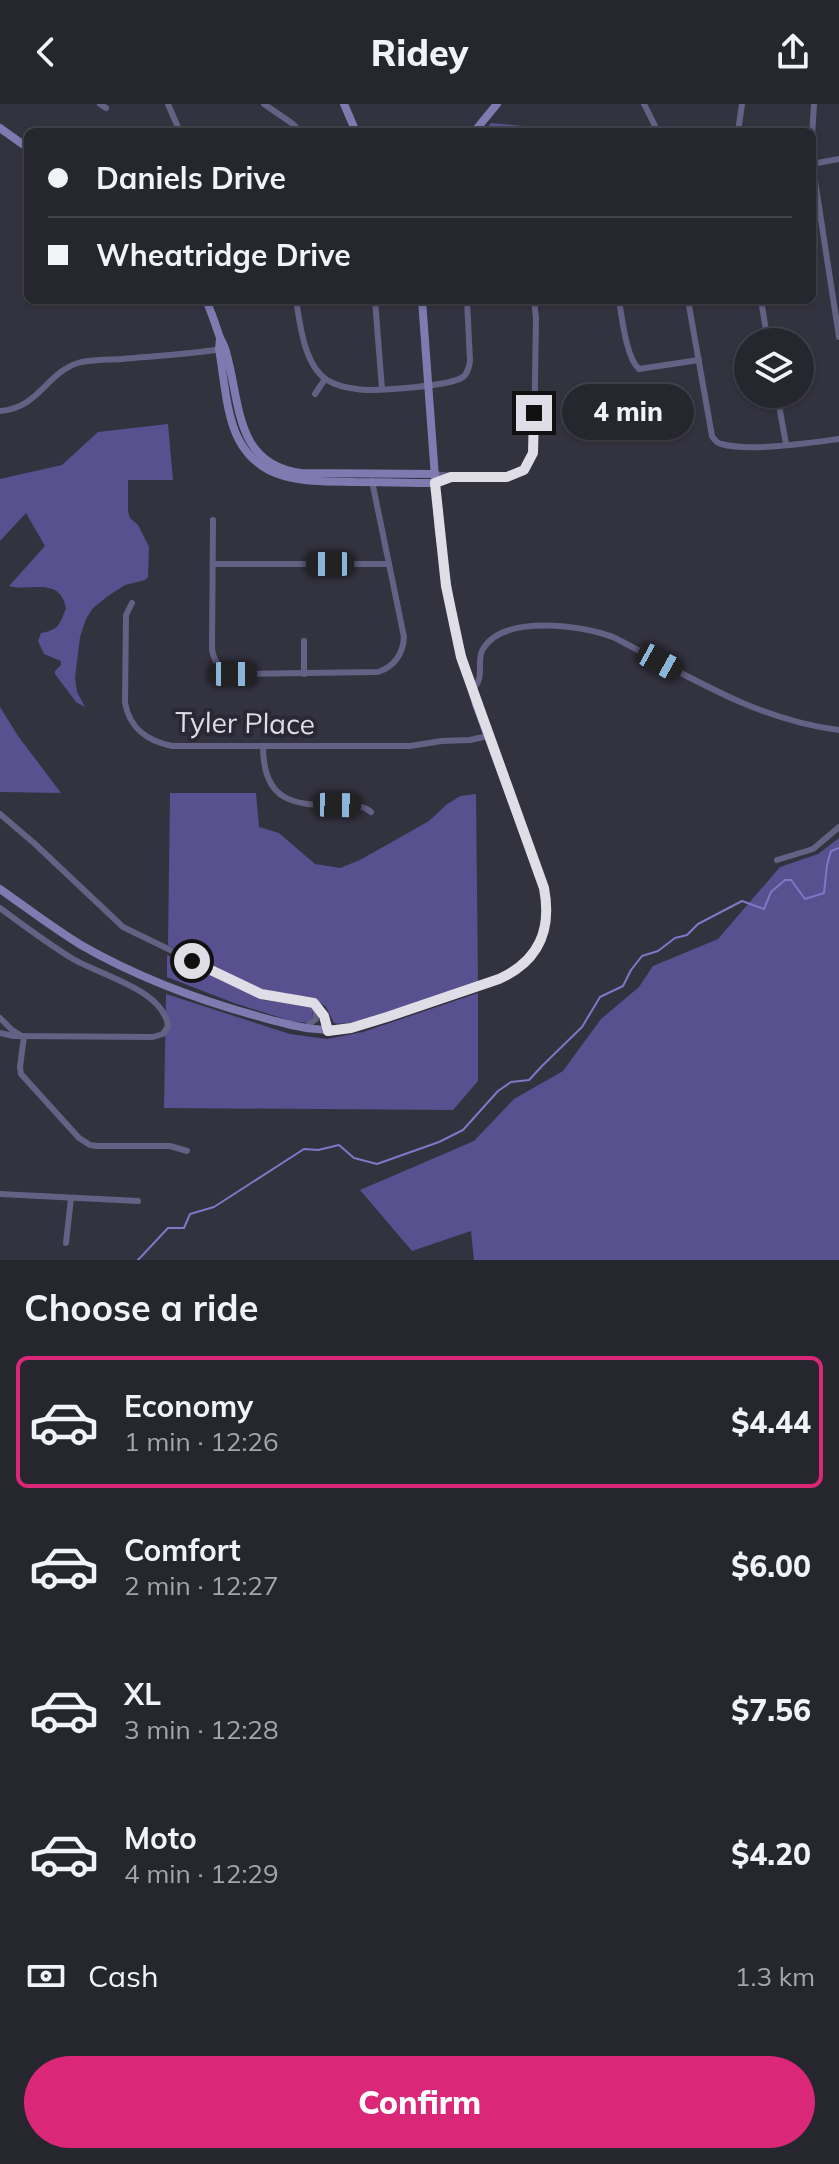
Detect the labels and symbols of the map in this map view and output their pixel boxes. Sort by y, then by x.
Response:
callout: 4 min [562,385,694,441]
route end [516,395,552,431]
car [306,552,354,576]
car [633,640,687,684]
car [209,662,257,686]
street label: Tyler Place [175,704,315,741]
car [313,793,361,817]
route start [174,943,210,979]

